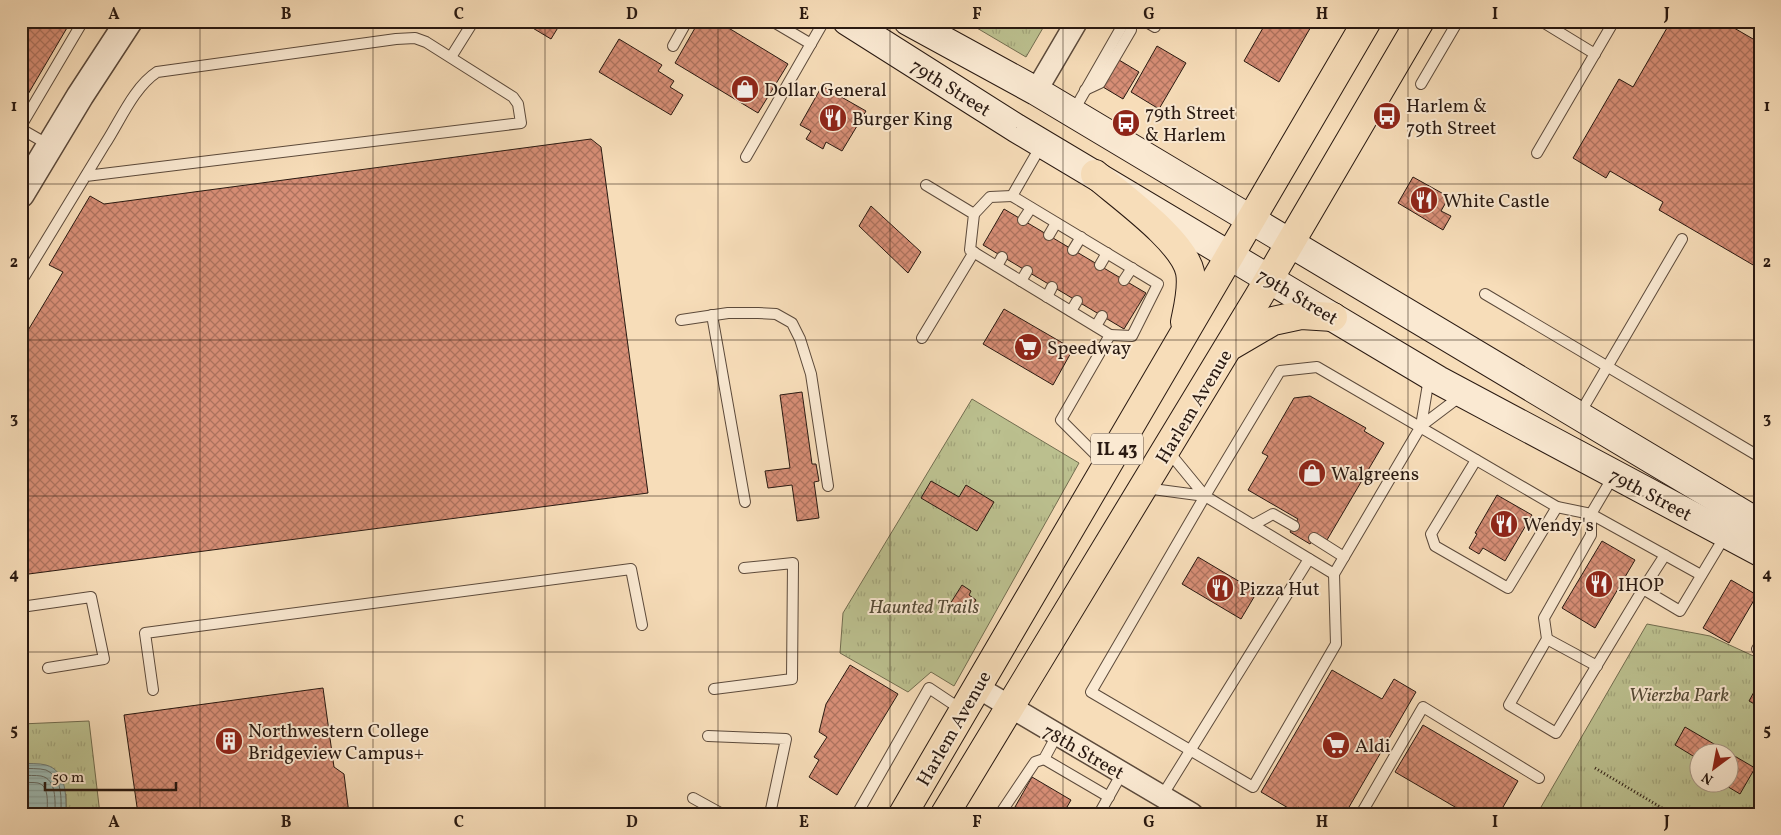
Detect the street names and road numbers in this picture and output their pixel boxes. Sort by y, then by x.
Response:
street label: 79th Street [905,54,995,124]
street label: 79th Street [1251,263,1343,332]
street label: Harlem Avenue [1150,345,1239,469]
road number: IL 43 [1091,434,1143,464]
street label: 79th Street [1604,463,1696,529]
street label: Harlem Avenue [911,667,998,791]
street label: 78th Street [1038,719,1129,787]

